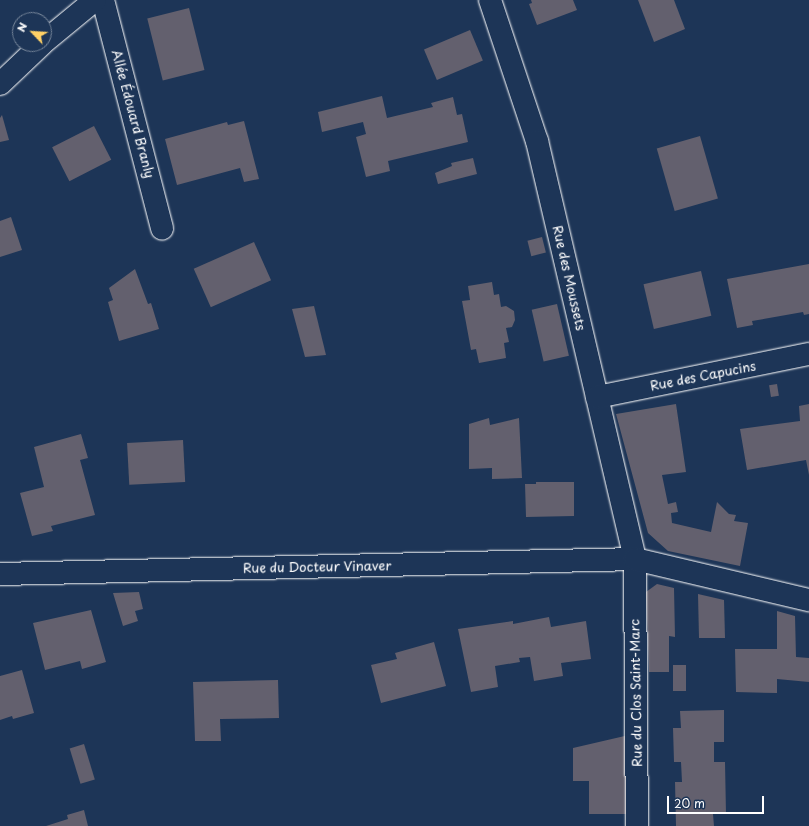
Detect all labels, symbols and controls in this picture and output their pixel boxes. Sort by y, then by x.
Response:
north arrow [12,12,52,52]
text: N [12,20,31,35]
street label: Allée Édouard Branly [108,48,158,180]
street label: Rue des Moussets [549,223,589,333]
street label: Rue des Capucins [647,358,759,394]
street label: Rue du Docteur Vinaver [242,558,392,576]
street label: Rue du Clos Saint-Marc [627,618,645,768]
scale bar [669,788,766,814]
text: 20 m [674,794,705,812]

